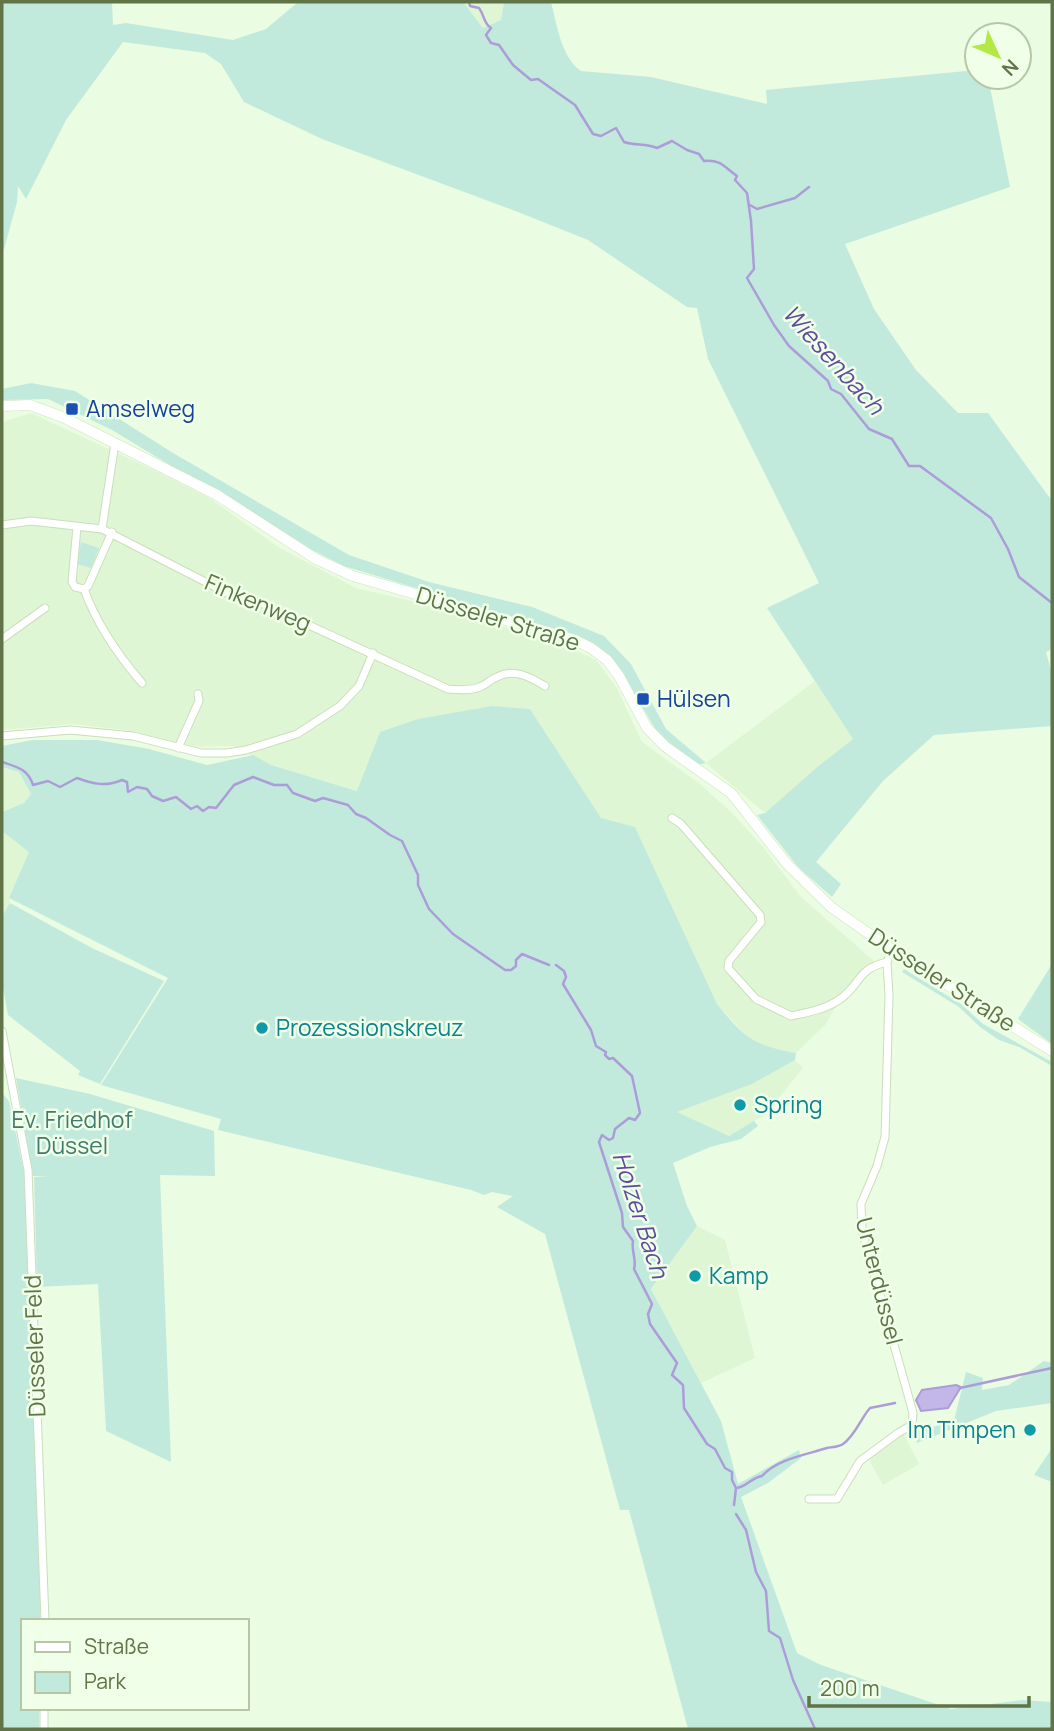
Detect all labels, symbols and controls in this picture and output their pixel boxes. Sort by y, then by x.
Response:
north arrow [963,21,1033,91]
text: N [996,54,1024,82]
water label: Wiesenbach [776,297,893,422]
place label: Amselweg [86,392,195,424]
marker: Amselweg [64,401,80,417]
street label: Finkenweg [200,565,317,639]
street label: Düsseler Straße [413,578,584,658]
place label: Hülsen [657,682,731,714]
marker: Hülsen [635,691,651,707]
street label: Düsseler Straße [863,920,1022,1039]
place label: Prozessionskreuz [276,1011,463,1043]
marker: Prozessionskreuz [254,1020,270,1036]
place label: Spring [754,1088,823,1120]
marker: Spring [732,1097,748,1113]
park label: Ev. Friedhof Düssel [11,1103,133,1161]
water label: Holzer Bach [605,1147,678,1283]
street label: Unterdüssel [849,1214,911,1348]
place label: Kamp [709,1259,769,1291]
marker: Kamp [687,1268,703,1284]
street label: Düsseler Feld [16,1274,52,1418]
place label: Im Timpen [908,1413,1016,1445]
marker: Im Timpen [1022,1422,1038,1438]
legend [21,1619,248,1710]
text: Straße [84,1632,149,1660]
scale bar [809,1664,1030,1708]
text: Park [84,1667,126,1695]
text: 200 m [820,1674,880,1702]

